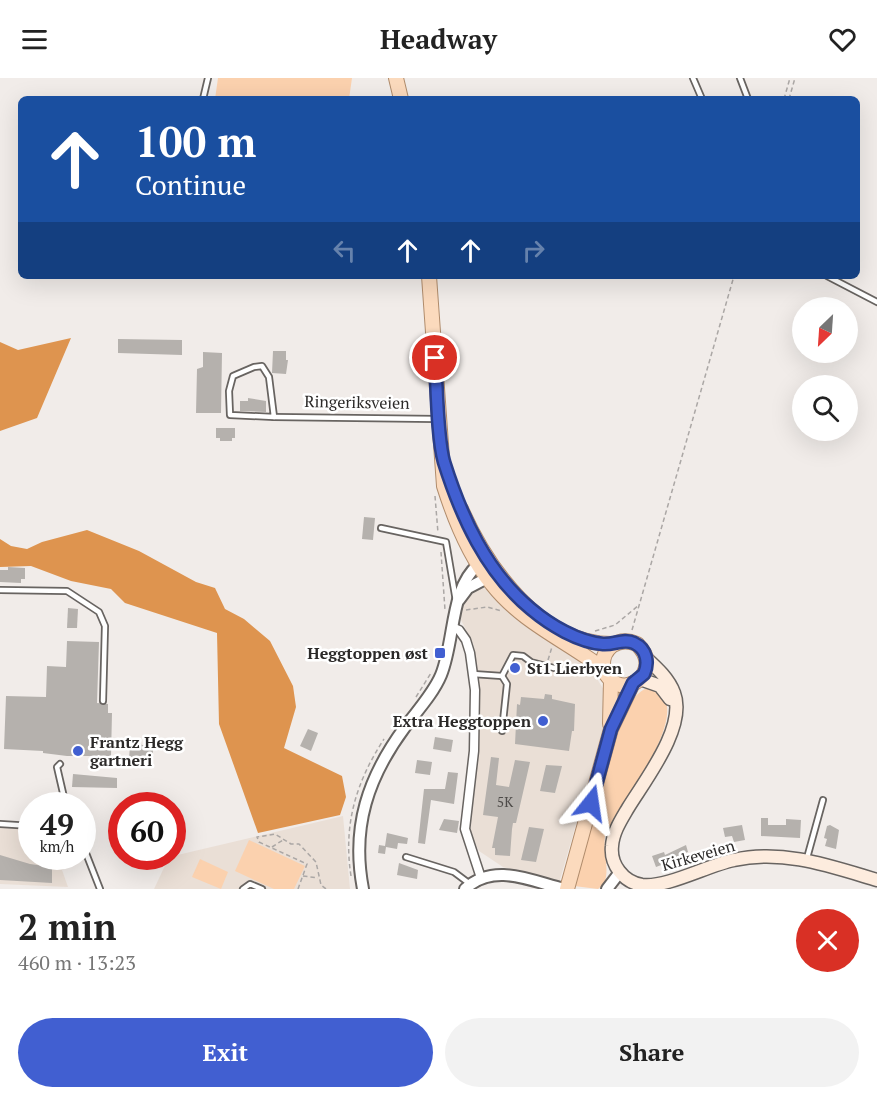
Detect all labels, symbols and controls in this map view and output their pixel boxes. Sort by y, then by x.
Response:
text: Headway [380,21,497,57]
icon: menu [18,23,51,56]
icon: heart [826,23,859,56]
text: 100 m [135,113,256,169]
icon: ahead [36,120,114,198]
text: Continue [135,167,246,203]
icon: left [328,234,361,267]
icon: ahead [391,234,424,267]
icon: ahead [454,234,487,267]
icon: right [517,234,550,267]
north arrow [792,297,858,363]
map controls [792,297,858,441]
pin [409,332,460,383]
icon: arrive [418,341,451,374]
button: search [792,375,858,441]
street label: Ringeriksveien [304,390,410,414]
place label: Heggtoppen øst [307,642,429,664]
marker: Heggtoppen øst [433,646,447,660]
place label: St1 Lierbyen [527,657,623,679]
marker: St1 Lierbyen [508,661,522,675]
place label: Extra Heggtoppen [393,710,532,732]
marker: Extra Heggtoppen [536,714,550,728]
place label: Frantz Hegg gartneri [90,731,184,771]
marker: Frantz Hegg gartneri [71,744,85,758]
position arrow [559,771,623,835]
speed limit sign: 60 [108,792,186,870]
house number: 5K [497,792,514,811]
text: 49 [40,804,74,844]
street label: Kirkeveien [659,834,738,876]
text: km/h [40,836,74,856]
text: 2 min [18,903,116,950]
button: close [796,909,859,972]
text: 460 m · 13:23 [18,949,136,976]
button: Exit [18,1018,433,1087]
button: Share [445,1018,859,1087]

